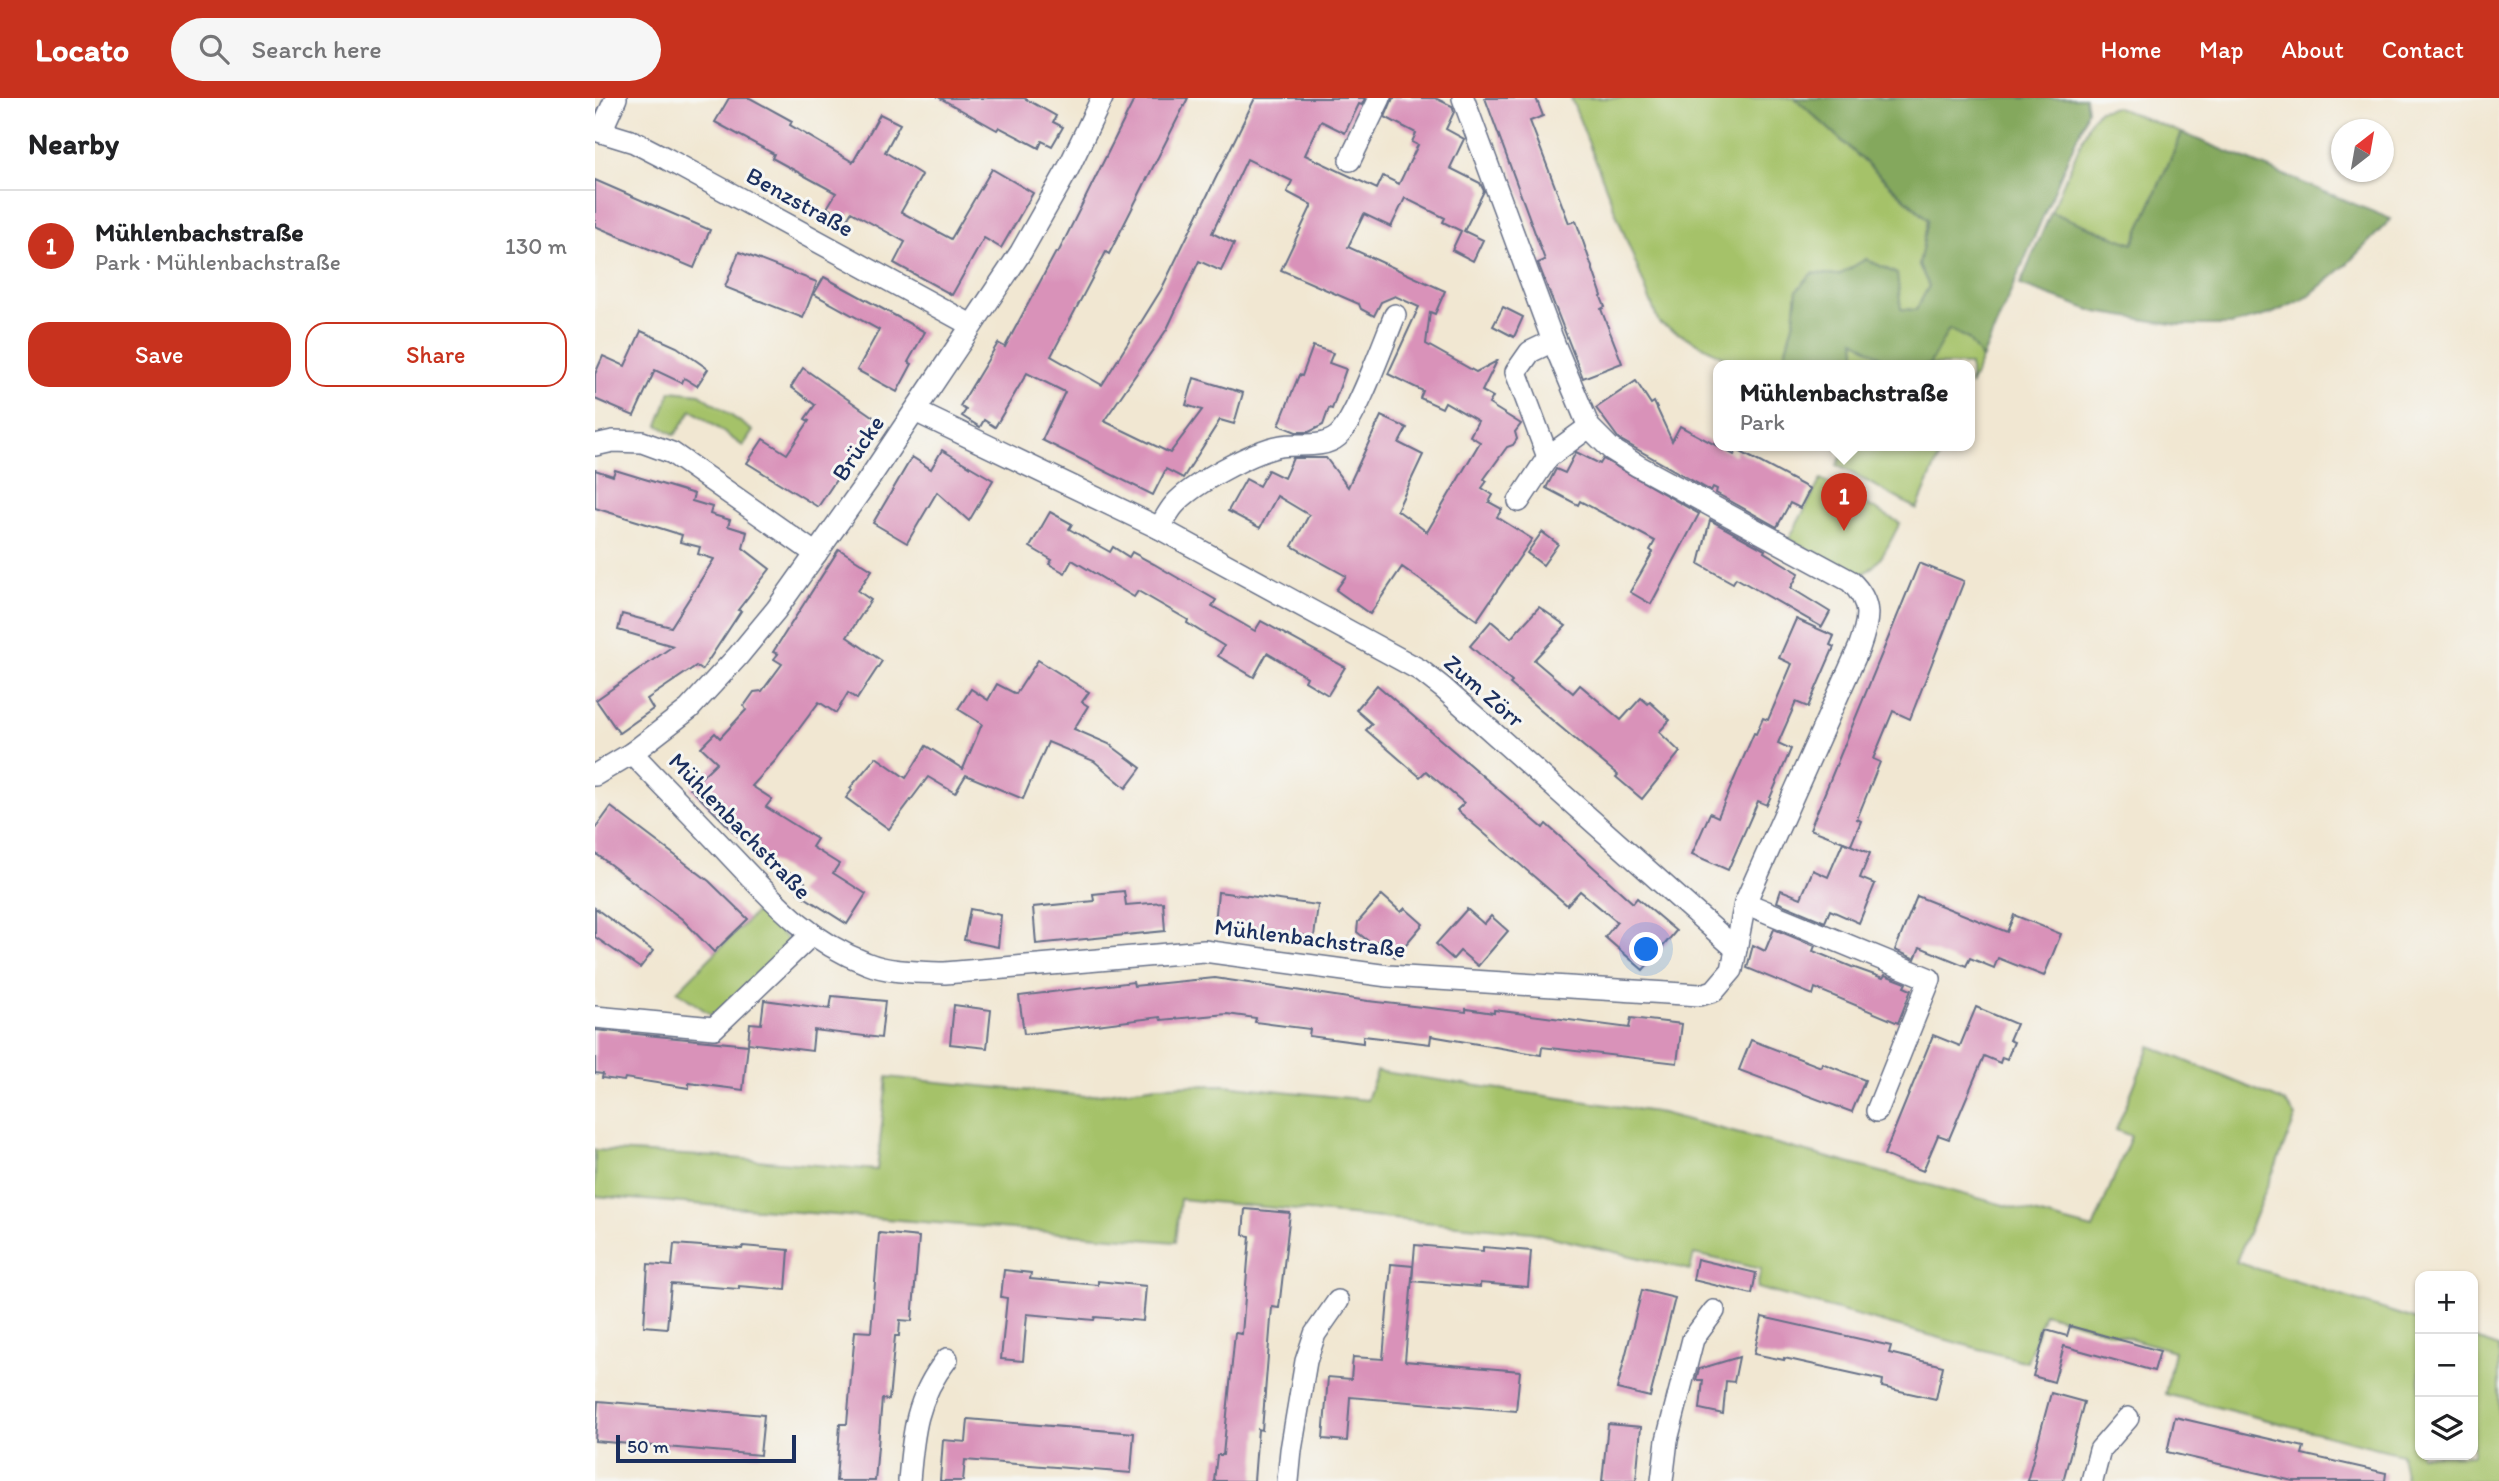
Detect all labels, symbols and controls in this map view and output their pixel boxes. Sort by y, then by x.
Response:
search box [171,18,661,81]
text: Locato [35,30,129,69]
icon: search [195,30,233,68]
text: Search here [251,33,382,65]
text: Home [2101,35,2161,64]
text: Map [2199,35,2243,64]
text: About [2281,35,2344,64]
text: Contact [2382,35,2464,64]
north arrow [2331,119,2394,182]
text: Nearby [28,125,119,162]
street label: Benzstraße [741,160,859,243]
text: Mühlenbachstraße [95,216,304,248]
text: 1 [46,232,56,260]
text: 130 m [505,232,567,260]
text: Park · Mühlenbachstraße [95,248,341,276]
button: Save [28,322,291,387]
button: Share [305,322,567,387]
popup [1713,360,1975,451]
text: Mühlenbachstraße [1740,376,1948,408]
text: Park [1740,408,1785,436]
street label: Brücke [825,409,890,486]
pin: 1 [1821,473,1867,531]
street label: Zum Zörr [1438,648,1531,734]
street label: Mühlenbachstraße [663,746,818,905]
street label: Mühlenbachstraße [1213,911,1407,964]
your location [1629,932,1663,966]
map controls [2415,1271,2478,1460]
button: + [2415,1271,2478,1334]
button: − [2415,1334,2478,1397]
button: layers [2415,1397,2478,1460]
scale bar [616,1432,796,1464]
text: 50 m [627,1435,669,1458]

